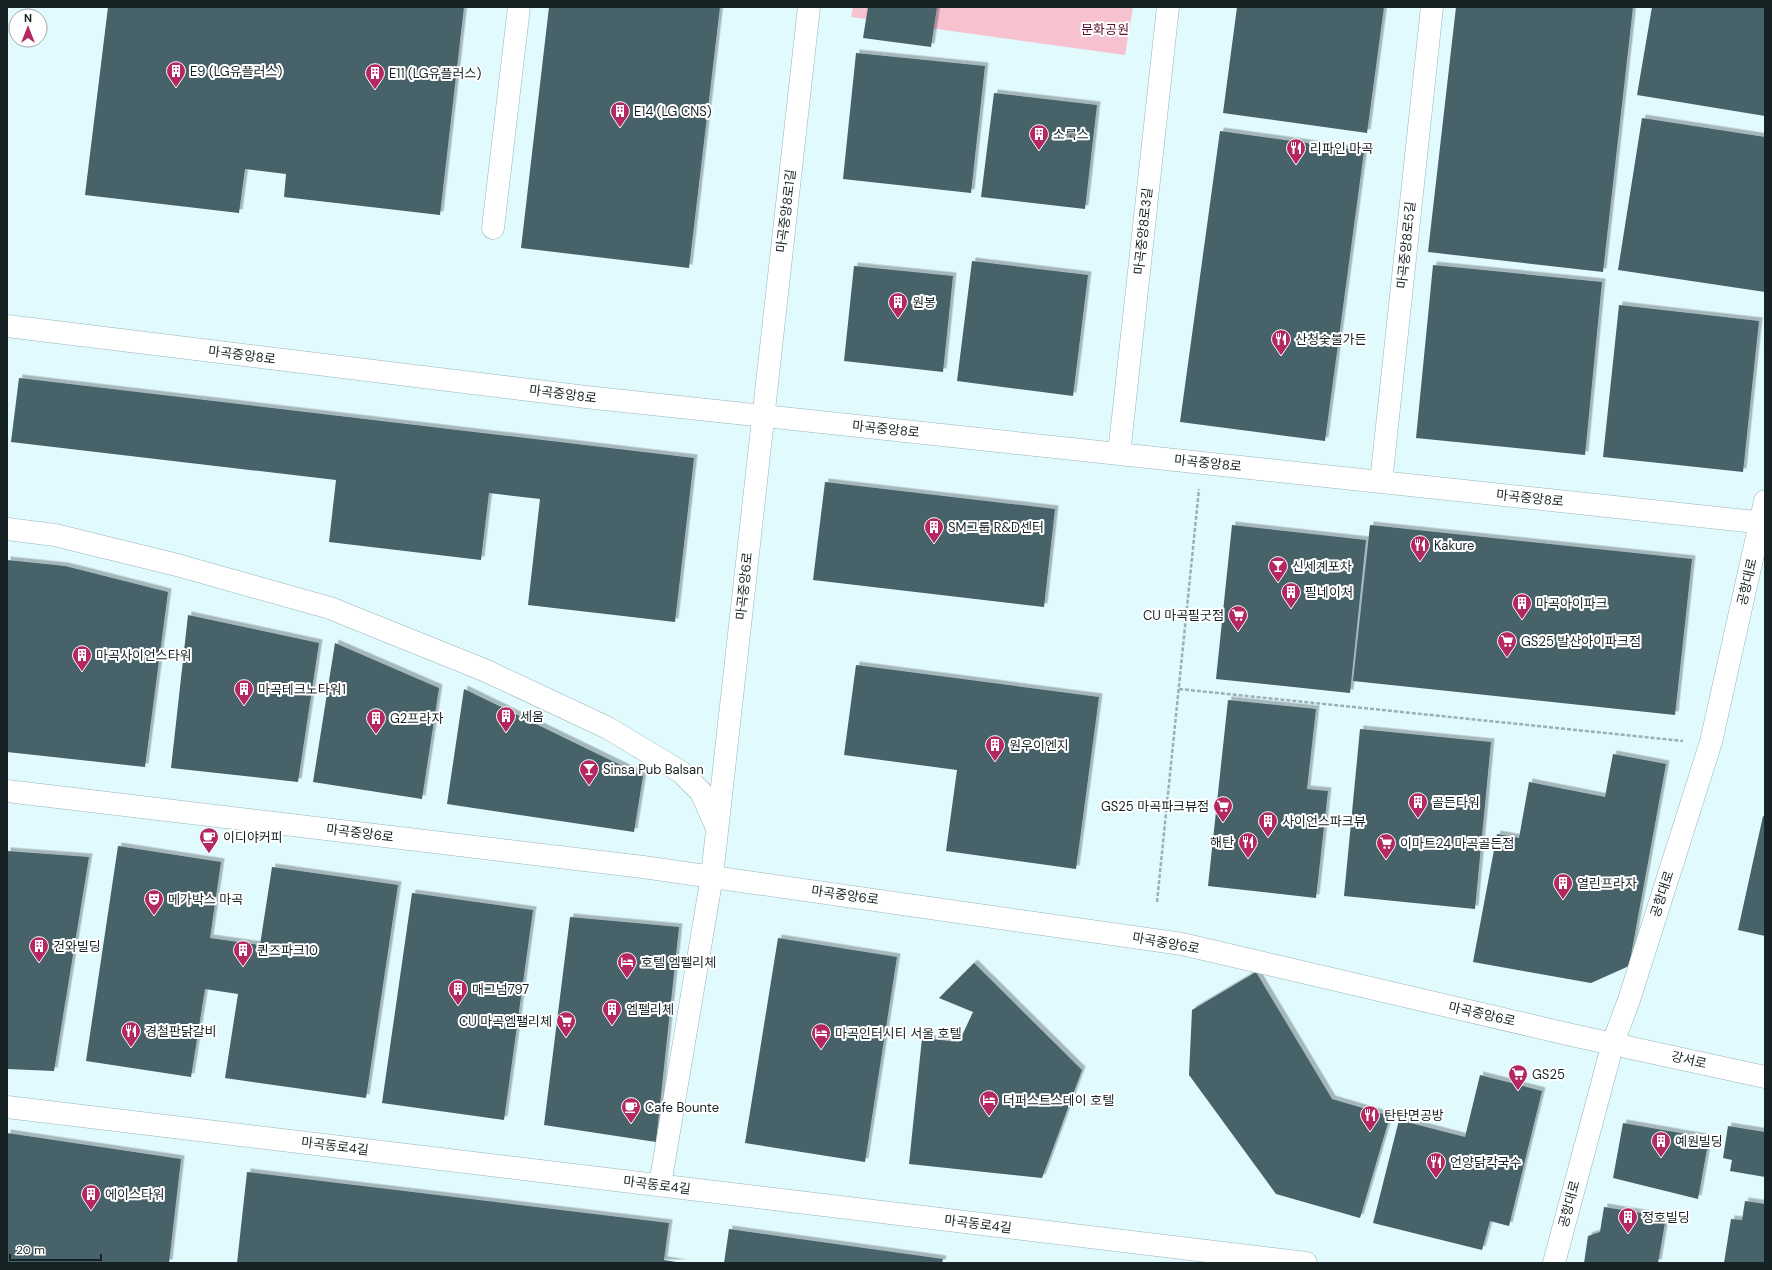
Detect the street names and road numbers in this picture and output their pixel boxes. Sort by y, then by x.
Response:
street label: 마곡중앙8로1길 [772,168,800,254]
street label: 마곡중앙8로3길 [1130,187,1156,275]
street label: 마곡중앙8로5길 [1393,201,1419,289]
street label: 마곡중앙8로 [207,342,277,368]
street label: 마곡중앙8로 [528,381,598,407]
street label: 마곡중앙8로 [851,417,921,441]
street label: 마곡중앙8로 [1173,451,1243,475]
street label: 마곡중앙8로 [1495,486,1565,510]
street label: 마곡중앙6로 [732,551,756,621]
street label: 공항대로 [1733,557,1761,607]
street label: 마곡중앙6로 [325,820,395,846]
street label: 공항대로 [1647,869,1677,919]
street label: 마곡중앙6로 [810,882,880,908]
street label: 마곡중앙6로 [1131,929,1201,957]
street label: 마곡중앙6로 [1447,998,1517,1030]
street label: 강서로 [1670,1048,1708,1072]
street label: 마곡동로4길 [300,1133,370,1159]
street label: 마곡동로4길 [622,1172,692,1198]
street label: 공항대로 [1555,1179,1583,1229]
street label: 마곡동로4길 [943,1211,1013,1237]

